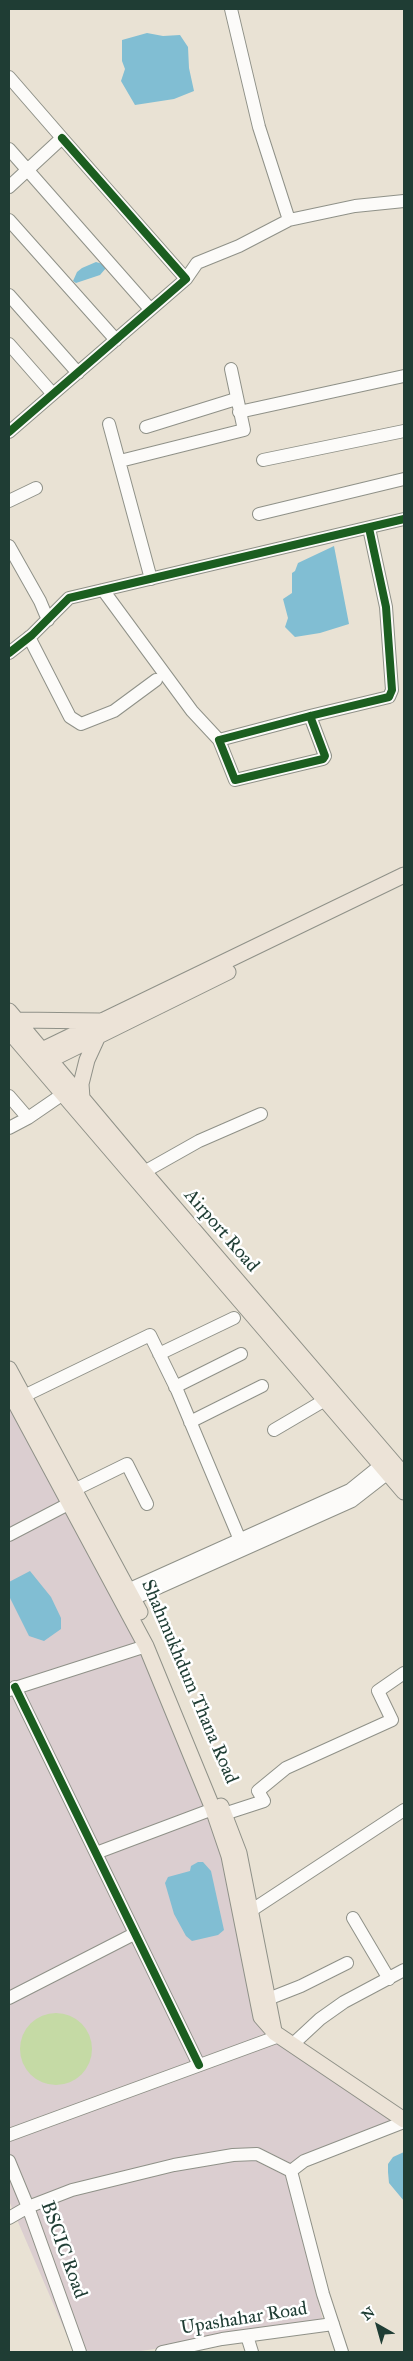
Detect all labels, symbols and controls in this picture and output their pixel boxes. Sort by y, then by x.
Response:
street label: Airport Road [179,1185,263,1277]
street label: Shahmukhdum Thana Road [136,1576,242,1788]
street label: BSCIC Road [35,2198,91,2302]
street label: Upashahar Road [179,2298,309,2340]
north arrow [353,2301,403,2351]
text: N [359,2303,378,2324]

